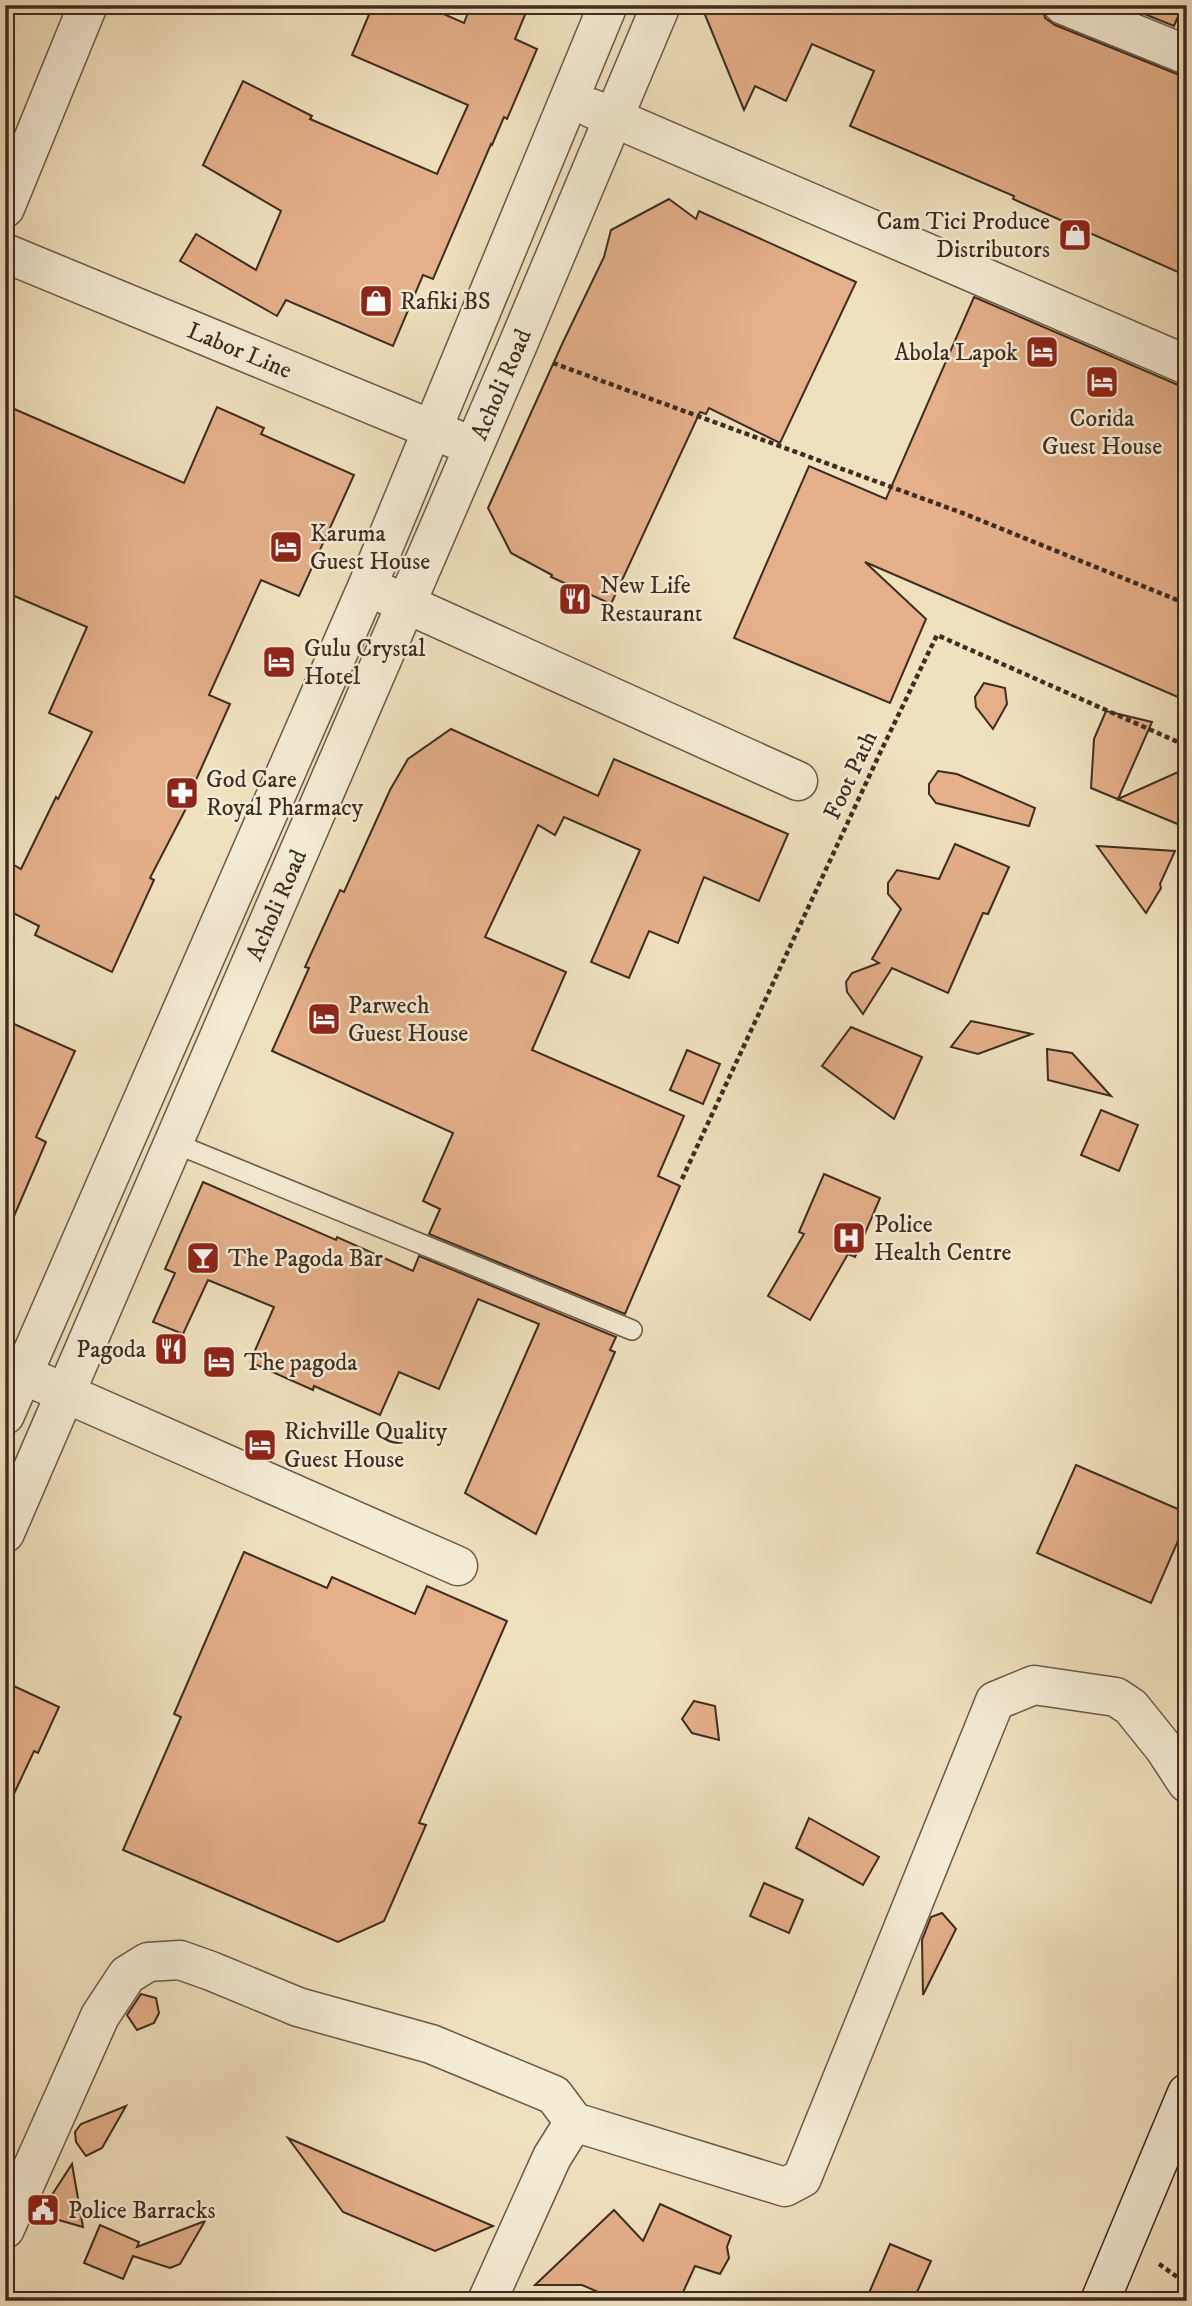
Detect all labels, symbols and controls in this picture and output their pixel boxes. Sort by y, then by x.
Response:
place label: Cam Tici Produce Distributors [876,207,1050,265]
shop icon: Cam Tici Produce Distributors [1056,216,1094,254]
shop icon: Rafiki BS [357,282,395,320]
place label: Rafiki BS [400,287,491,317]
street label: Labor Line [183,316,296,386]
street label: Acholi Road [464,325,539,445]
hotel icon: Abola Lapok [1023,333,1061,371]
place label: Abola Lapok [894,338,1018,368]
hotel icon: Corida Guest House [1083,363,1121,401]
place label: Corida Guest House [1042,404,1162,462]
place label: Karuma Guest House [310,519,430,577]
hotel icon: Karuma Guest House [267,528,305,566]
place label: New Life Restaurant [600,571,703,629]
restaurant icon: New Life Restaurant [556,580,594,618]
place label: Gulu Crystal Hotel [304,634,426,692]
hotel icon: Gulu Crystal Hotel [260,643,298,681]
street label: Foot Path [817,726,885,825]
place label: God Care Royal Pharmacy [206,765,364,823]
pharmacy icon: God Care Royal Pharmacy [163,774,201,812]
street label: Acholi Road [240,845,314,966]
place label: Parwech Guest House [348,991,468,1049]
hotel icon: Parwech Guest House [305,1000,343,1038]
place label: Police Health Centre [874,1210,1011,1268]
hospital icon: Police Health Centre [830,1219,868,1257]
bar icon: The Pagoda Bar [184,1239,222,1277]
place label: The Pagoda Bar [228,1244,383,1274]
restaurant icon: Pagoda [152,1330,190,1368]
place label: Pagoda [76,1335,147,1365]
hotel icon: The pagoda [200,1343,238,1381]
place label: The pagoda [244,1348,358,1378]
place label: Richville Quality Guest House [284,1417,448,1475]
hotel icon: Richville Quality Guest House [241,1426,279,1464]
public building icon: Police Barracks [24,2191,62,2229]
place label: Police Barracks [68,2196,216,2226]

